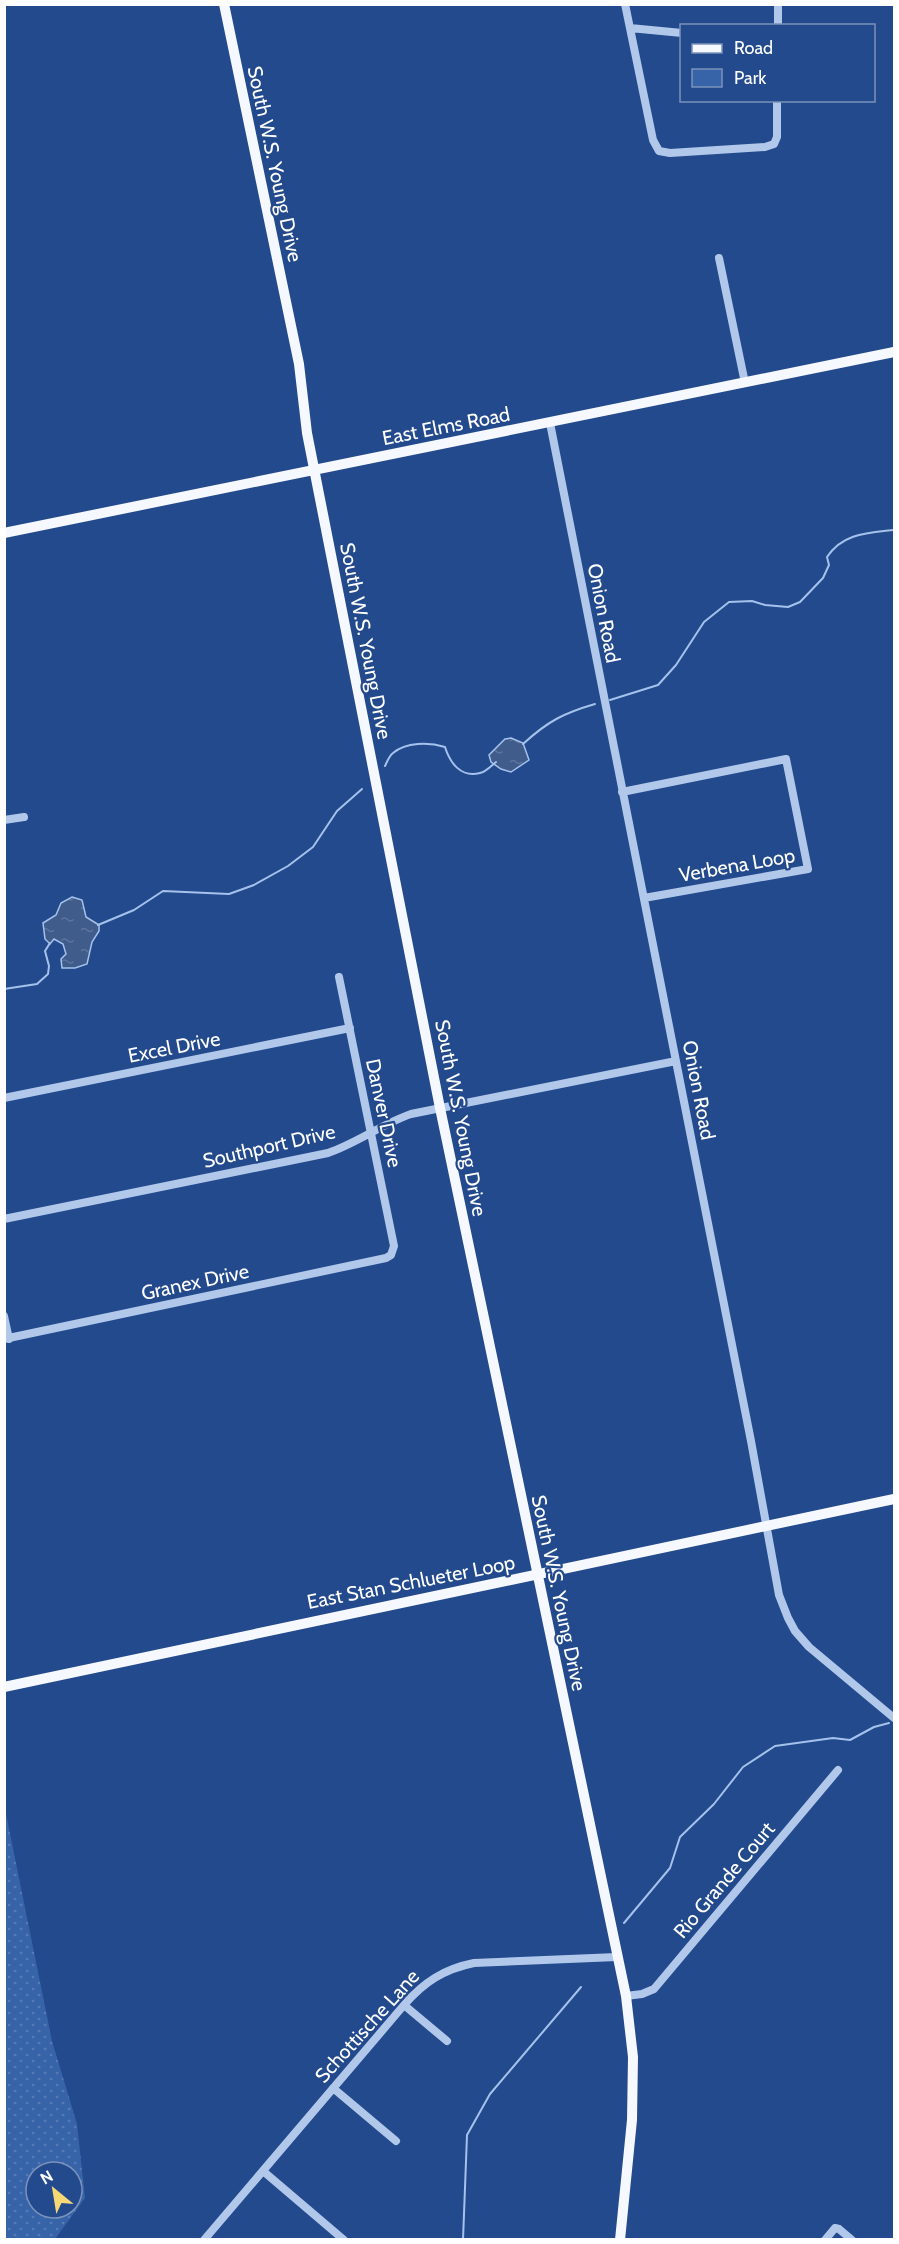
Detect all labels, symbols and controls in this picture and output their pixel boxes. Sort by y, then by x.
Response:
legend [680,24,875,102]
text: Road [734,37,773,59]
street label: South W.S. Young Drive [243,64,307,264]
text: Park [734,67,767,89]
street label: East Elms Road [380,402,512,450]
street label: South W.S. Young Drive [335,541,397,741]
street label: Onion Road [583,561,625,665]
street label: Verbena Loop [677,843,797,887]
street label: South W.S. Young Drive [430,1018,492,1218]
street label: Excel Drive [126,1026,222,1068]
street label: Onion Road [678,1038,720,1142]
street label: Danver Drive [361,1056,407,1170]
street label: Southport Drive [200,1119,338,1173]
street label: Granex Drive [139,1259,251,1305]
street label: South W.S. Young Drive [527,1493,591,1693]
street label: East Stan Schlueter Loop [305,1550,517,1614]
street label: Rio Grande Court [668,1817,780,1943]
street label: Schottische Lane [310,1964,424,2088]
north arrow [24,2160,84,2220]
text: N [37,2166,56,2188]

